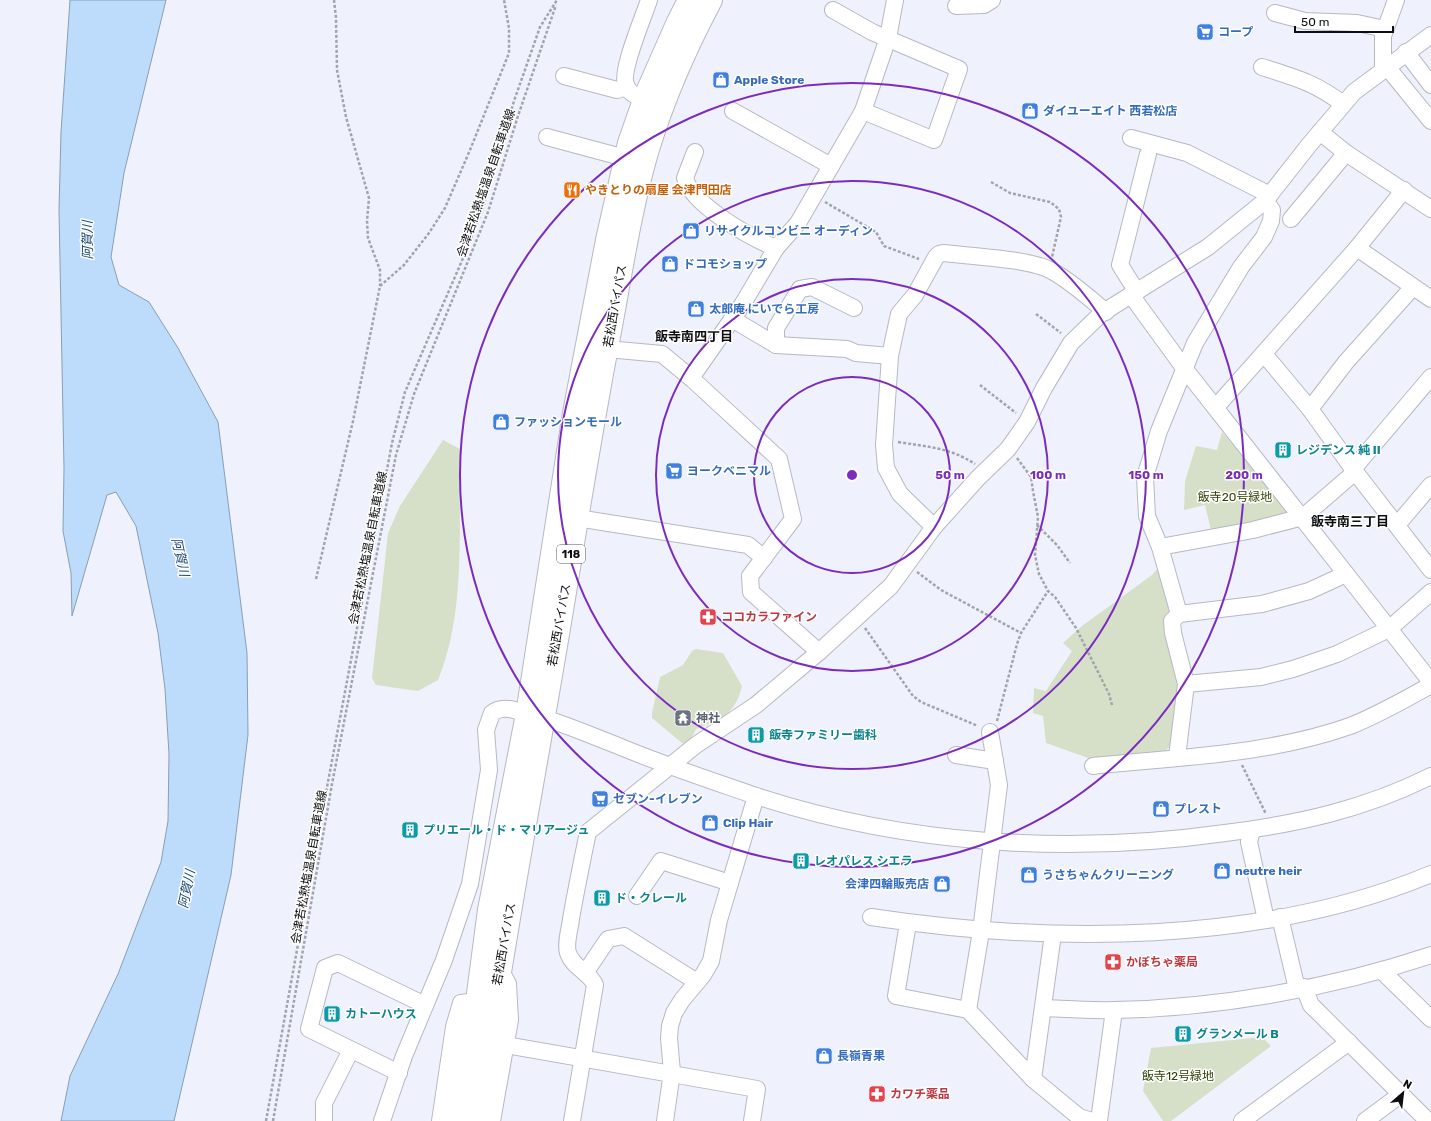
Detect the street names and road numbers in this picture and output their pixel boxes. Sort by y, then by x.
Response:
street label: 会津若松熱塩温泉自転車道線 [454,107,518,259]
street label: 若松西バイパス [601,264,629,348]
street label: 会津若松熱塩温泉自転車道線 [346,470,390,626]
road number: 118 [557,545,585,563]
street label: 若松西バイパス [545,583,573,667]
street label: 会津若松熱塩温泉自転車道線 [289,789,329,945]
street label: 若松西バイパス [490,902,518,986]

